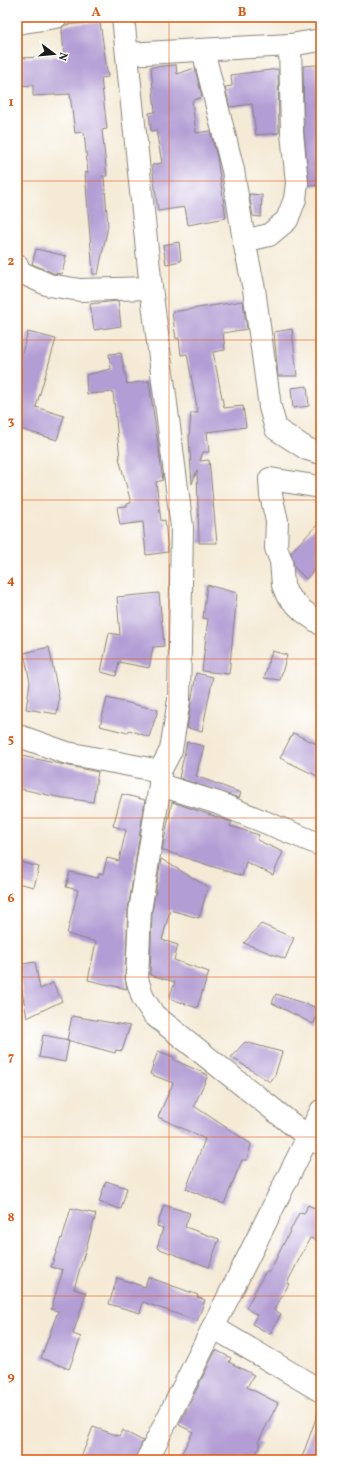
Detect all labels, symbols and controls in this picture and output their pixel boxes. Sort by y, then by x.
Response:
text: A [91,4,101,22]
text: B [238,4,247,22]
north arrow [34,34,74,74]
text: N [54,50,70,62]
text: 1 [8,94,14,112]
text: 2 [8,253,15,271]
text: 3 [8,413,15,431]
text: 4 [7,572,15,590]
text: 5 [8,731,14,749]
text: 6 [7,890,15,908]
text: 7 [8,1049,14,1067]
text: 8 [7,1209,15,1227]
text: 9 [7,1368,15,1386]

